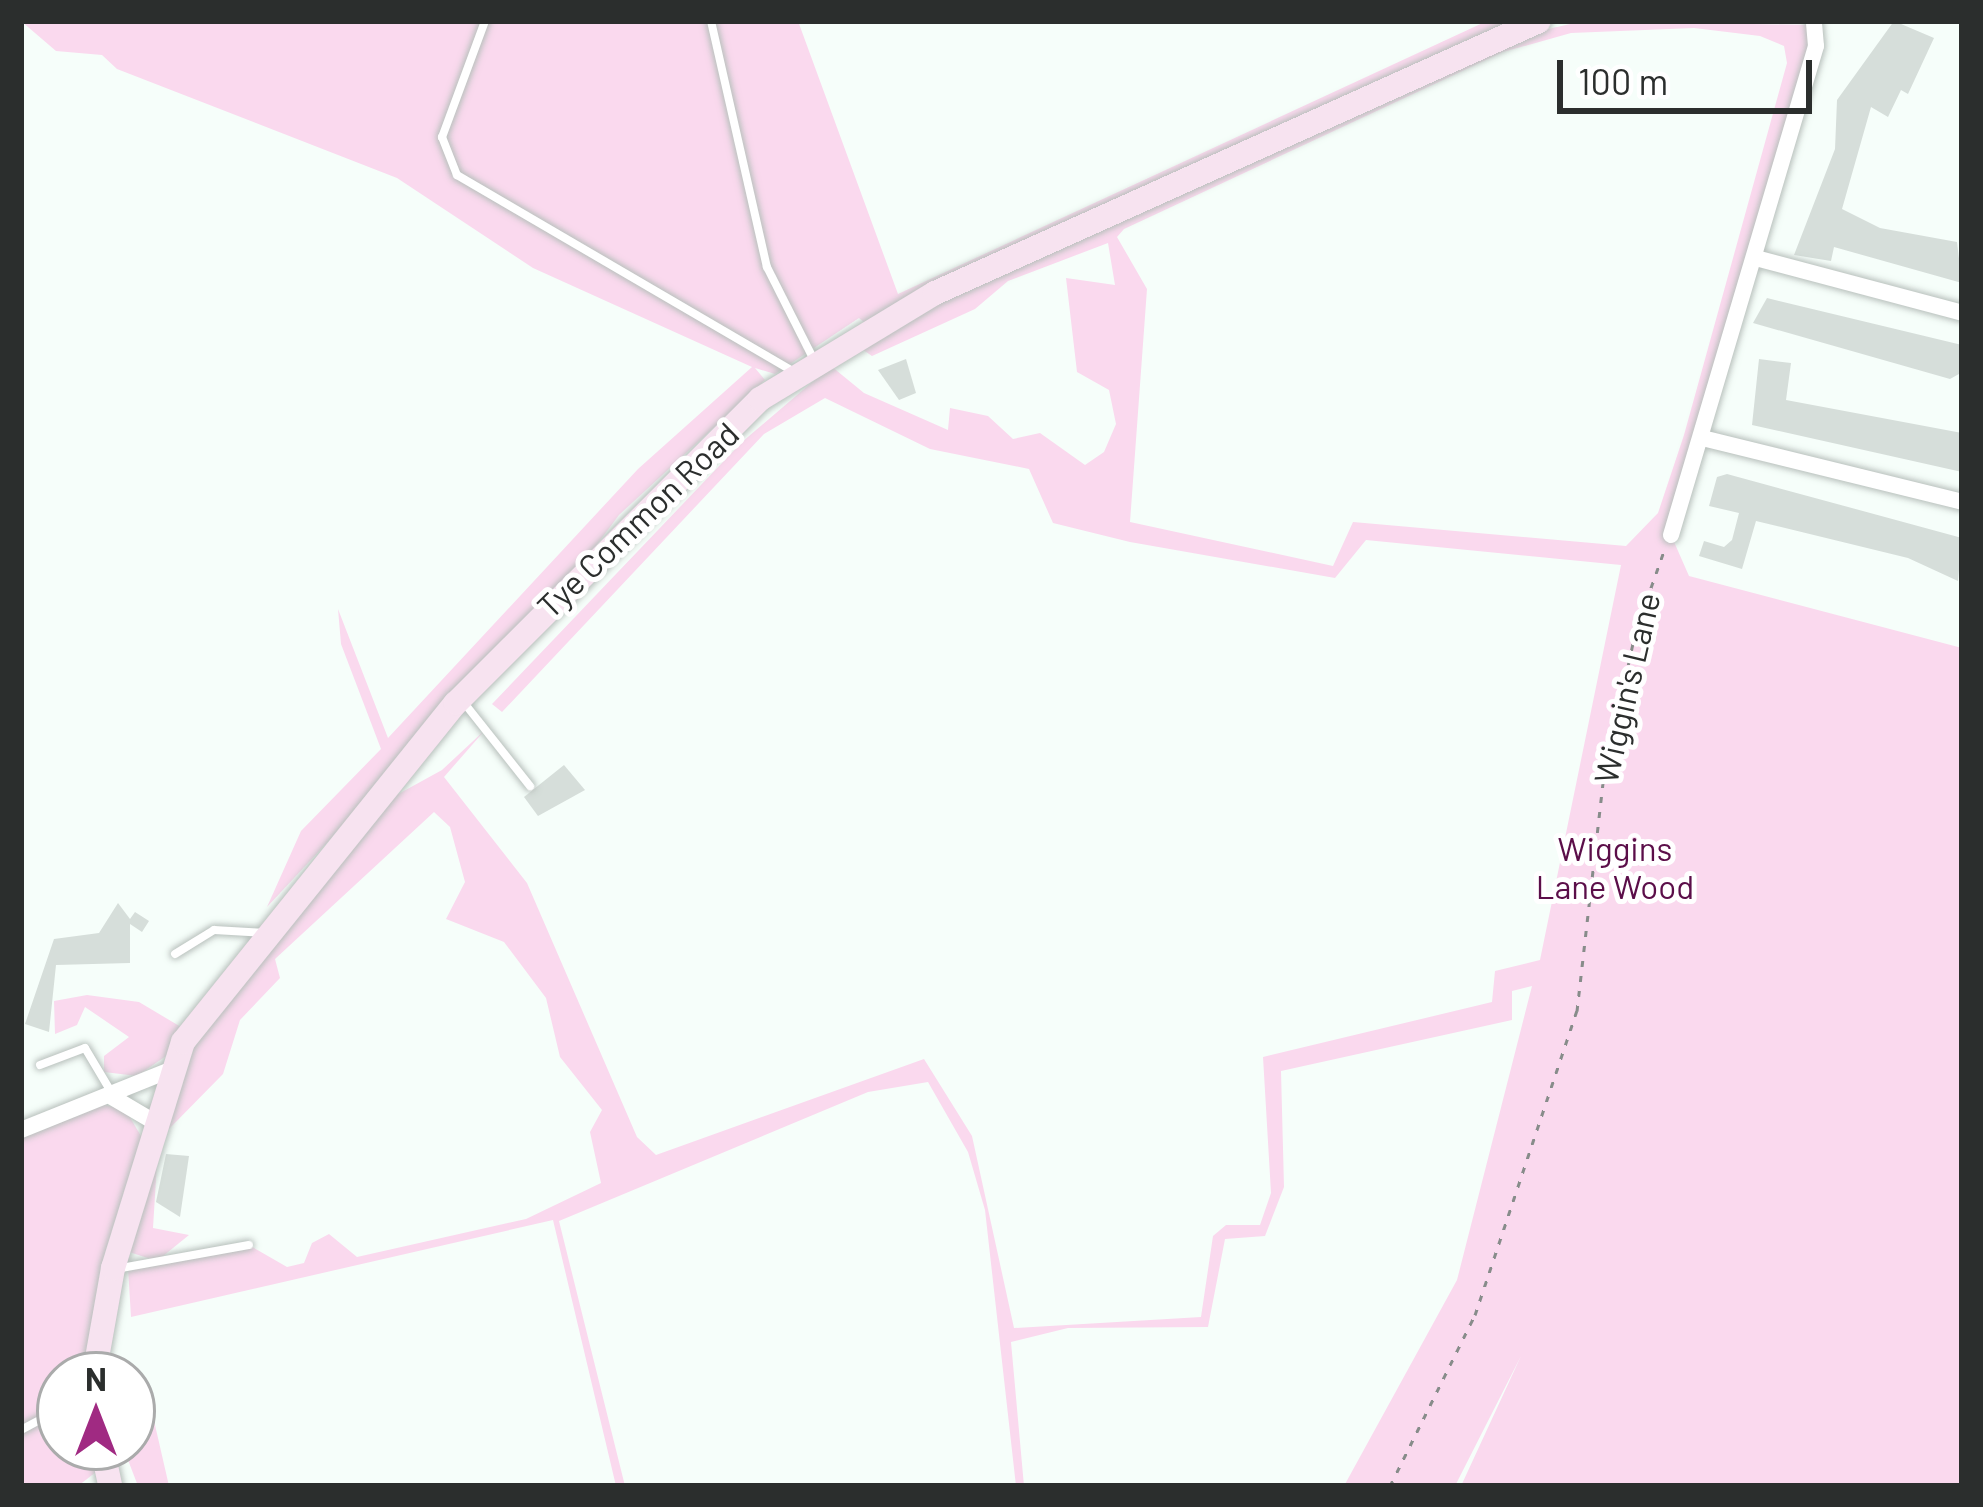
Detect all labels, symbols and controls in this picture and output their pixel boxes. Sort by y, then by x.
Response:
scale bar [1563,36,1818,110]
text: 100 m [1578,59,1668,102]
street label: Tye Common Road [529,414,747,626]
street label: Wiggin's Lane [1586,589,1668,787]
park label: Wiggins Lane Wood [1536,829,1694,907]
north arrow [36,1351,156,1471]
text: N [85,1358,107,1398]

